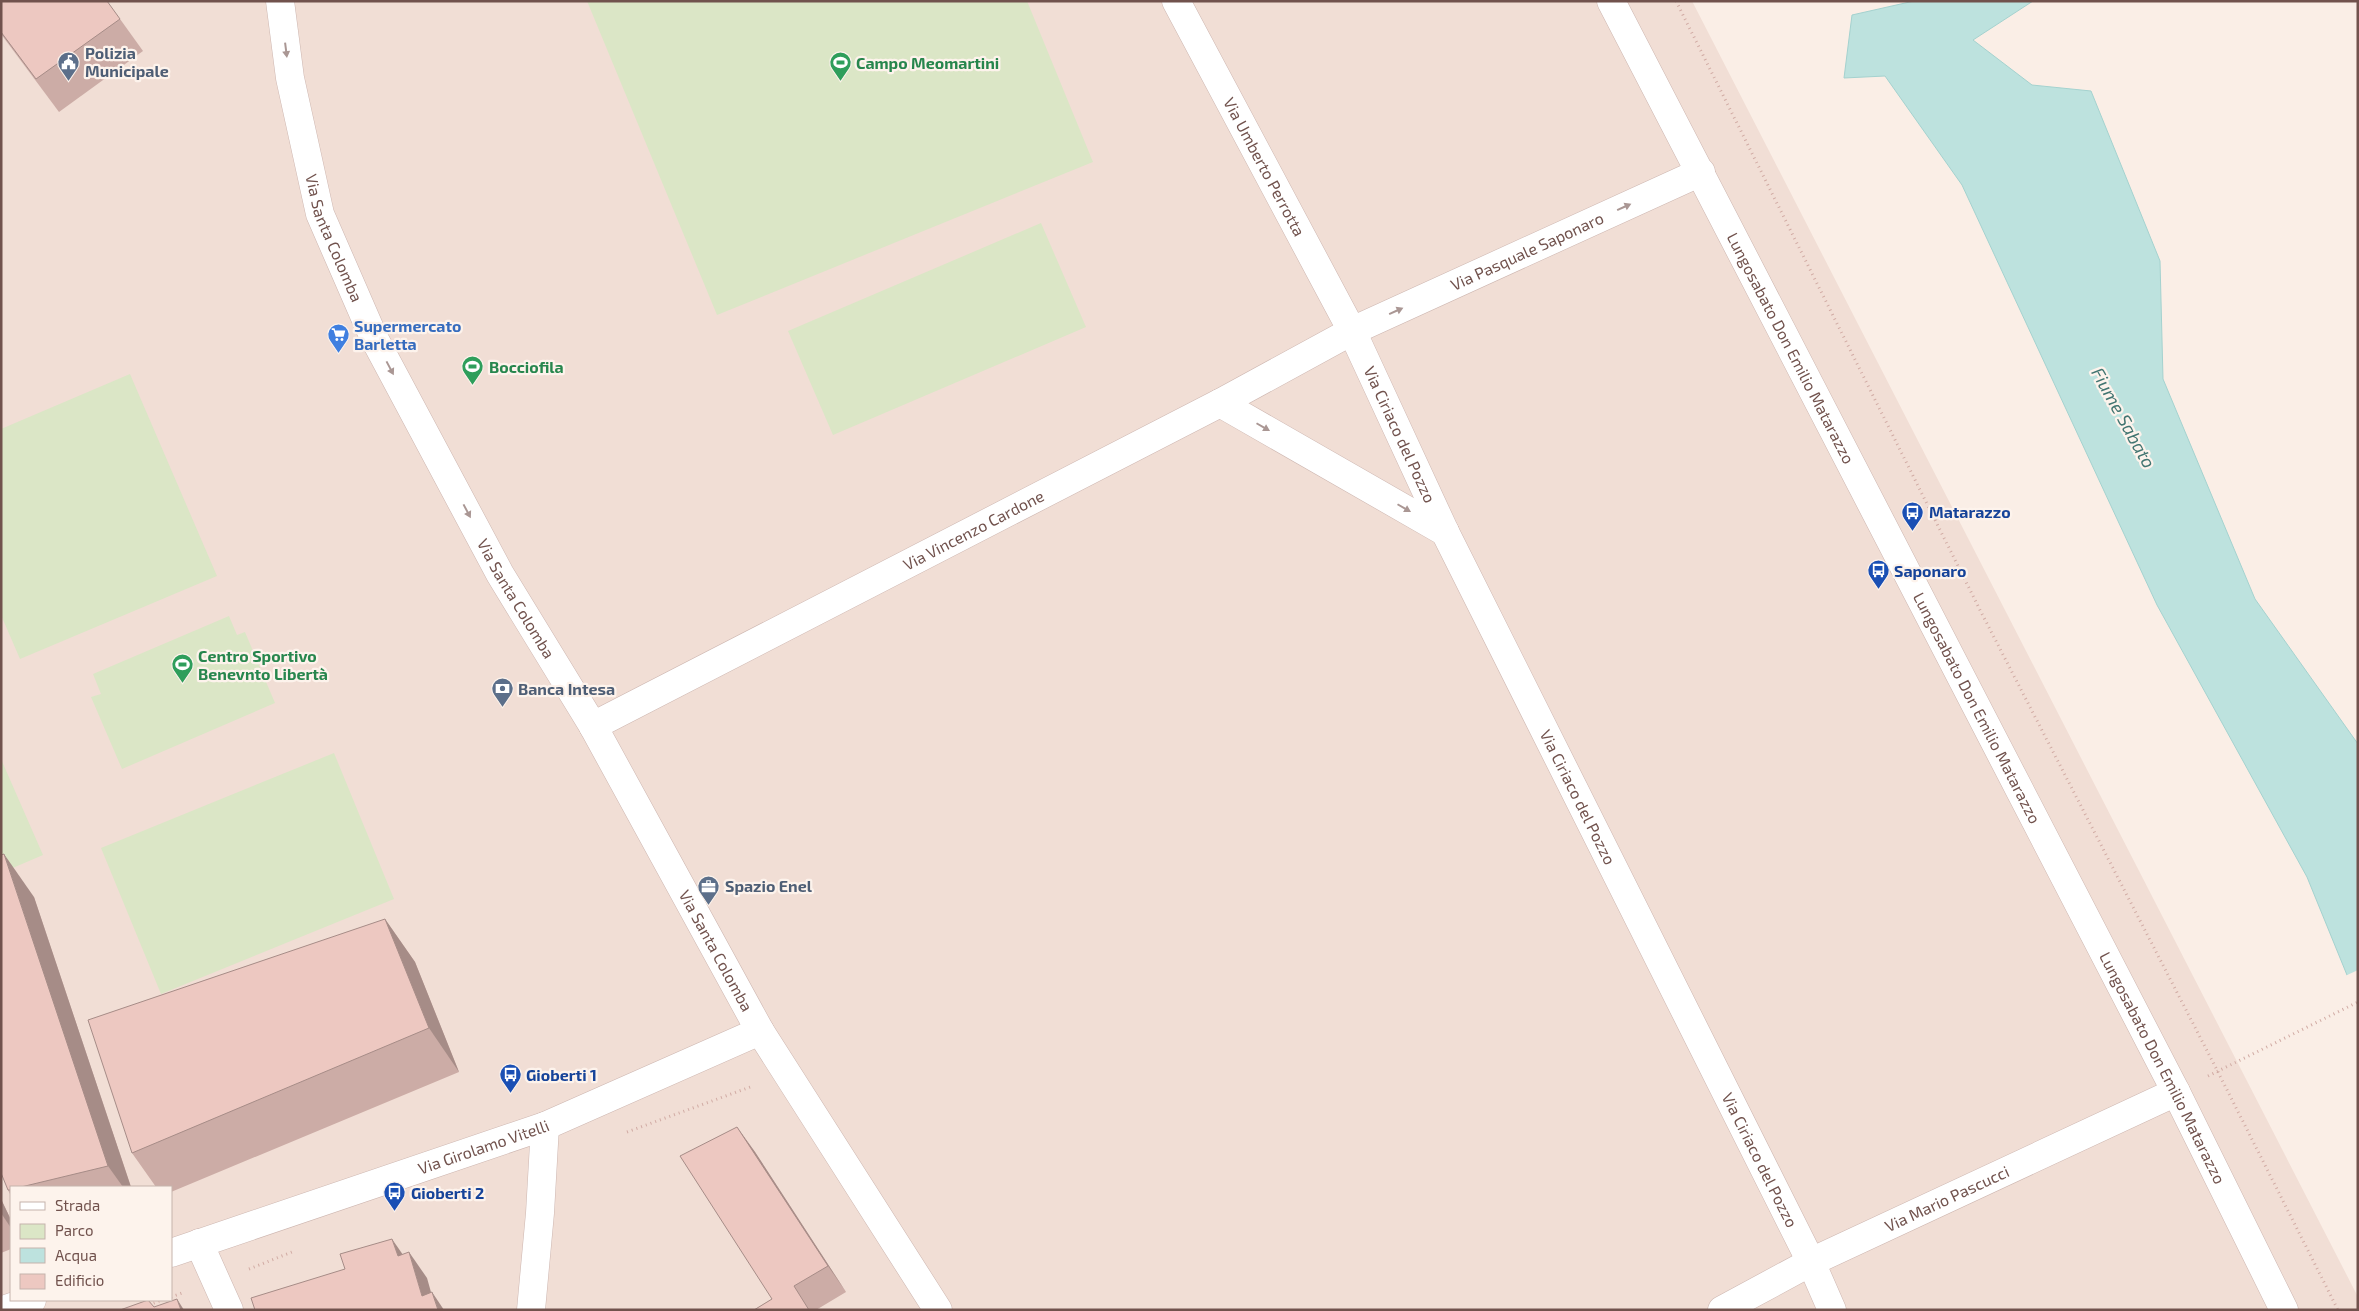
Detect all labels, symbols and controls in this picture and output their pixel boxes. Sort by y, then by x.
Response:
one-way arrow [282,42,290,58]
place label: Polizia Municipale [85,43,169,80]
public building icon: Polizia Municipale [57,50,81,81]
sports icon: Campo Meomartini [828,51,852,82]
place label: Campo Meomartini [856,53,999,72]
street label: Via Umberto Perrotta [1220,94,1310,239]
street label: Via Santa Colomba [302,172,367,305]
one-way arrow [1617,203,1631,211]
street label: Via Pasquale Saponaro [1447,208,1606,294]
street label: Lungosabato Don Emilio Matarazzo [1724,229,1859,467]
one-way arrow [1389,306,1403,314]
place label: Supermercato Barletta [354,316,461,353]
supermarket icon: Supermercato Barletta [326,323,350,354]
sports icon: Bocciofila [461,355,485,386]
place label: Bocciofila [489,357,564,376]
one-way arrow [386,361,394,376]
street label: Via Ciriaco del Pozzo [1361,363,1440,506]
water label: Fiume Sabato [2087,363,2161,472]
one-way arrow [1255,423,1270,431]
street label: Via Vincenzo Cardone [900,486,1047,574]
bus stop icon: Matarazzo [1901,500,1925,531]
place label: Matarazzo [1929,502,2011,521]
one-way arrow [463,504,471,519]
one-way arrow [1396,504,1411,512]
street label: Via Santa Colomba [474,535,559,662]
bus stop icon: Saponaro [1866,559,1890,590]
place label: Saponaro [1894,561,1966,580]
street label: Lungosabato Don Emilio Matarazzo [1910,589,2045,826]
place label: Centro Sportivo Benevnto Libertà [198,646,328,683]
sports icon: Centro Sportivo Benevnto Libertà [170,653,194,684]
bank icon: Banca Intesa [490,677,514,708]
place label: Banca Intesa [518,679,615,698]
street label: Via Ciriaco del Pozzo [1537,726,1620,867]
office icon: Spazio Enel [697,874,721,905]
place label: Spazio Enel [725,876,813,895]
street label: Via Santa Colomba [676,886,757,1014]
street label: Lungosabato Don Emilio Matarazzo [2096,948,2230,1187]
bus stop icon: Gioberti 1 [498,1063,522,1094]
place label: Gioberti 1 [526,1065,597,1084]
street label: Via Ciriaco del Pozzo [1719,1089,1802,1230]
street label: Via Girolamo Vitelli [415,1115,552,1177]
street label: Via Mario Pascucci [1882,1161,2012,1235]
bus stop icon: Gioberti 2 [383,1181,407,1212]
place label: Gioberti 2 [411,1183,484,1202]
legend [10,1186,172,1301]
text: Strada [55,1196,100,1214]
text: Parco [55,1221,94,1239]
text: Acqua [55,1246,97,1264]
text: Edificio [55,1271,104,1289]

